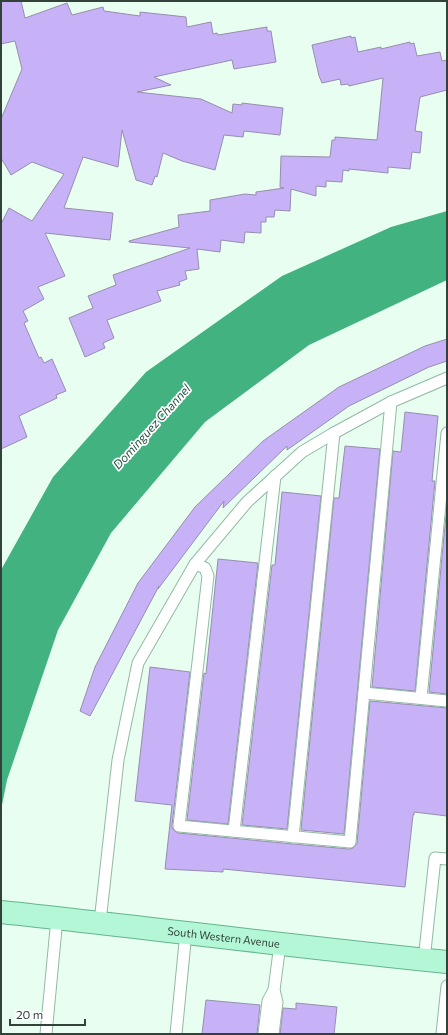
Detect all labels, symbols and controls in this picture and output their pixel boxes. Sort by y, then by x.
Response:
water label: Dominguez Channel [110,381,193,471]
street label: South Western Avenue [167,924,281,950]
scale bar [10,1001,85,1027]
text: 20 m [16,1007,43,1021]

